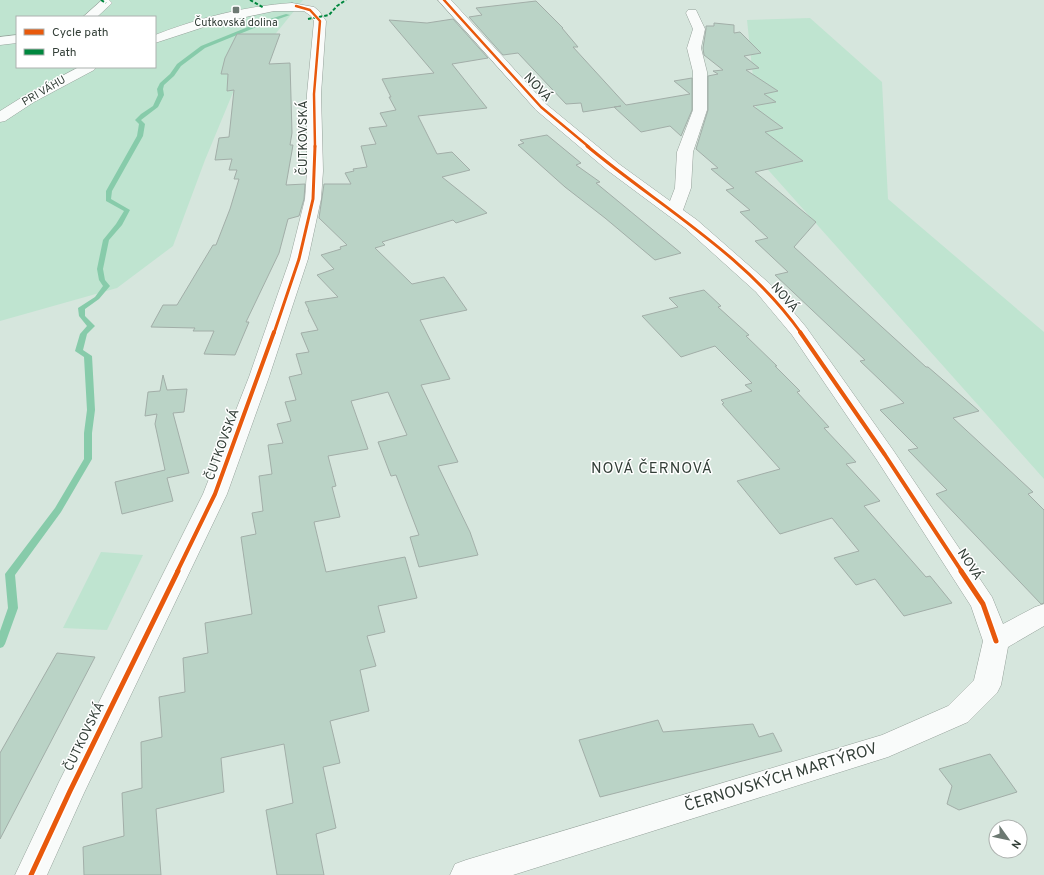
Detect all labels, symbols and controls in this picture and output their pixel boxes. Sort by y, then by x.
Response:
marker: Čutkovská dolina [231,5,241,15]
place label: Čutkovská dolina [194,15,278,30]
legend [16,16,156,68]
text: Cycle path [52,25,109,41]
text: Path [52,45,77,61]
street label: NOVÁ [520,69,556,106]
street label: PRI VÁHU [19,72,68,109]
street label: ČUTKOVSKÁ [294,100,312,176]
street label: NOVÁ [767,279,803,316]
street label: ČUTKOVSKÁ [201,406,243,483]
district label: NOVÁ ČERNOVÁ [591,458,713,479]
street label: NOVÁ [953,545,987,584]
street label: ČUTKOVSKÁ [60,699,109,774]
street label: ČERNOVSKÝCH MARTÝROV [681,737,880,817]
north arrow [988,819,1028,859]
text: N [1008,837,1024,851]

